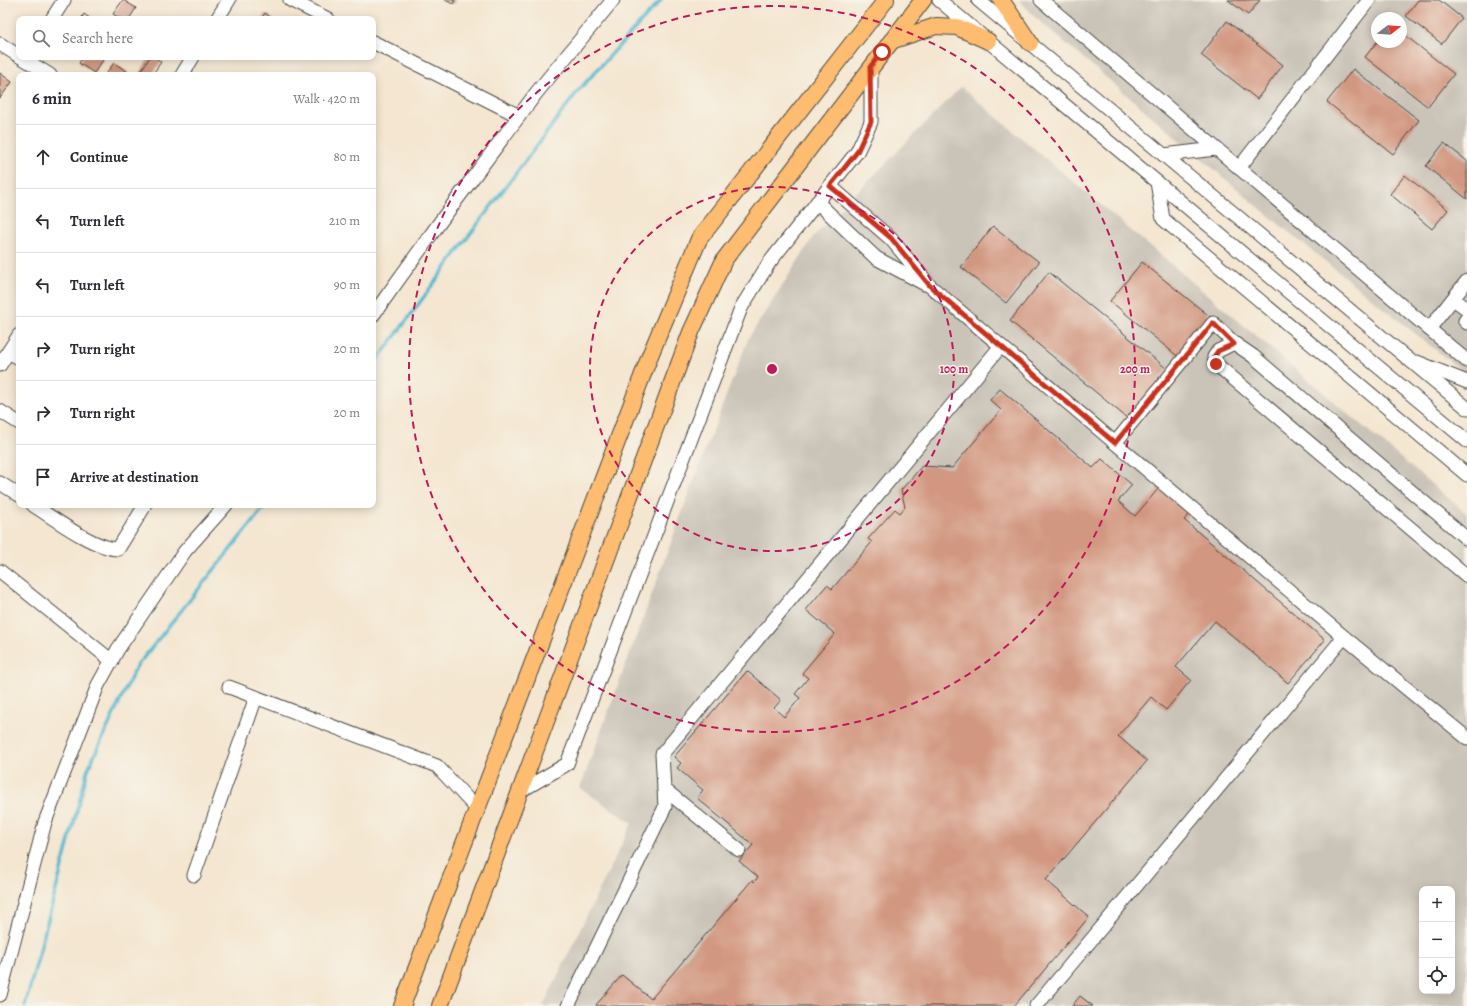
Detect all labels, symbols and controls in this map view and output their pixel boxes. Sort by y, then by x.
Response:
north arrow [1371,12,1407,48]
search box [16,16,376,60]
icon: search [30,27,52,49]
text: Search here [62,28,133,48]
route start [873,43,891,61]
text: 6 min [32,87,72,110]
text: Walk · 420 m [293,90,360,107]
icon: ahead [32,146,54,168]
text: Continue [70,147,128,167]
text: 80 m [333,148,360,165]
icon: left [32,210,54,232]
text: Turn left [70,211,125,231]
text: 210 m [329,212,360,229]
icon: left [32,274,54,296]
text: Turn left [70,275,125,295]
text: 90 m [334,276,360,293]
icon: right [32,338,54,360]
text: Turn right [70,339,135,359]
text: 20 m [334,340,360,357]
route end [1207,355,1225,373]
text: 100 m [940,361,968,377]
text: 200 m [1120,361,1150,377]
centre of rings [765,362,779,376]
icon: right [32,402,54,424]
text: Turn right [70,403,135,423]
text: 20 m [334,404,360,421]
icon: arrive [32,466,54,488]
text: Arrive at destination [70,467,199,487]
map controls [1419,886,1455,994]
button: + [1419,886,1455,922]
button: − [1419,922,1455,958]
button: locate [1419,958,1455,994]

